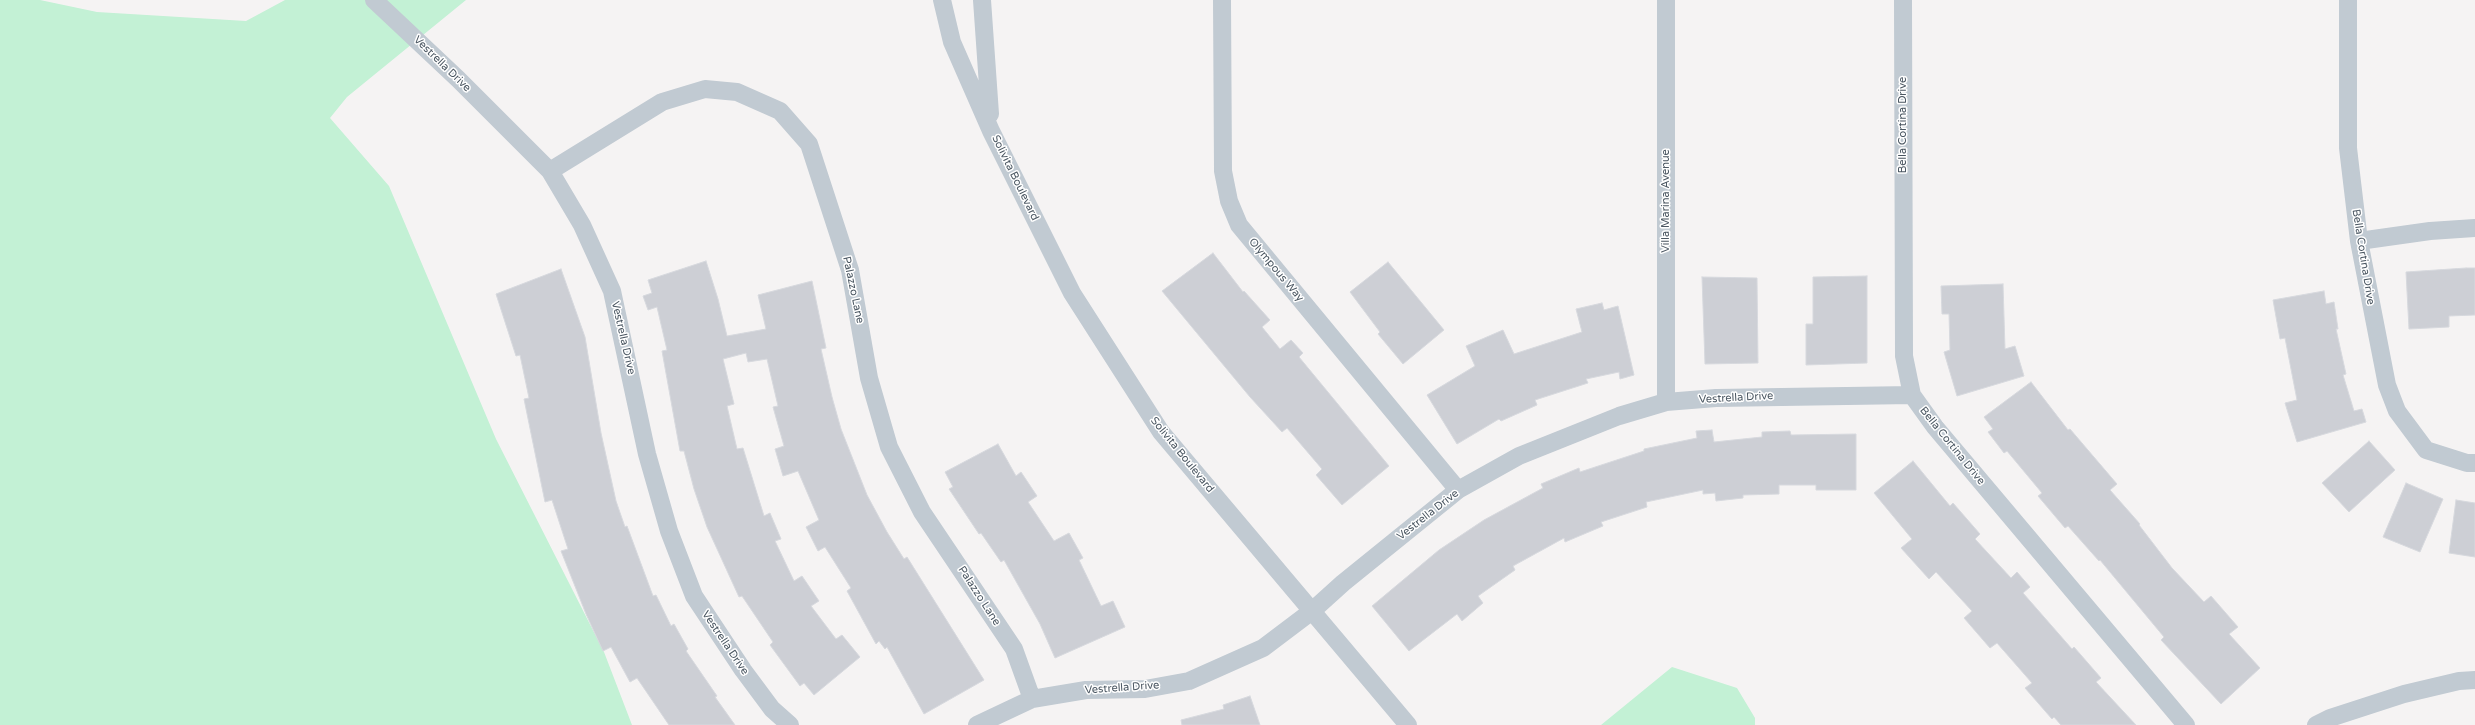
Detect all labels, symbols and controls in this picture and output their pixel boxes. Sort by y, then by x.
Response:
street label: Vestrella Drive [411,33,473,95]
street label: Bella Cortina Drive [1896,77,1910,173]
street label: Solivita Boulevard [989,133,1041,223]
street label: Villa Marina Avenue [1659,149,1673,253]
street label: Bella Cortina Drive [2349,208,2377,306]
street label: Olympous Way [1246,236,1306,304]
street label: Palazzo Lane [839,255,867,325]
street label: Vestrella Drive [608,300,638,376]
street label: Vestrella Drive [1698,389,1774,407]
street label: Bella Cortina Drive [1917,404,1987,488]
street label: Solivita Boulevard [1147,414,1217,496]
street label: Vestrella Drive [1395,487,1461,543]
street label: Palazzo Lane [955,564,1003,628]
street label: Vestrella Drive [699,608,751,678]
street label: Vestrella Drive [1084,679,1160,697]

